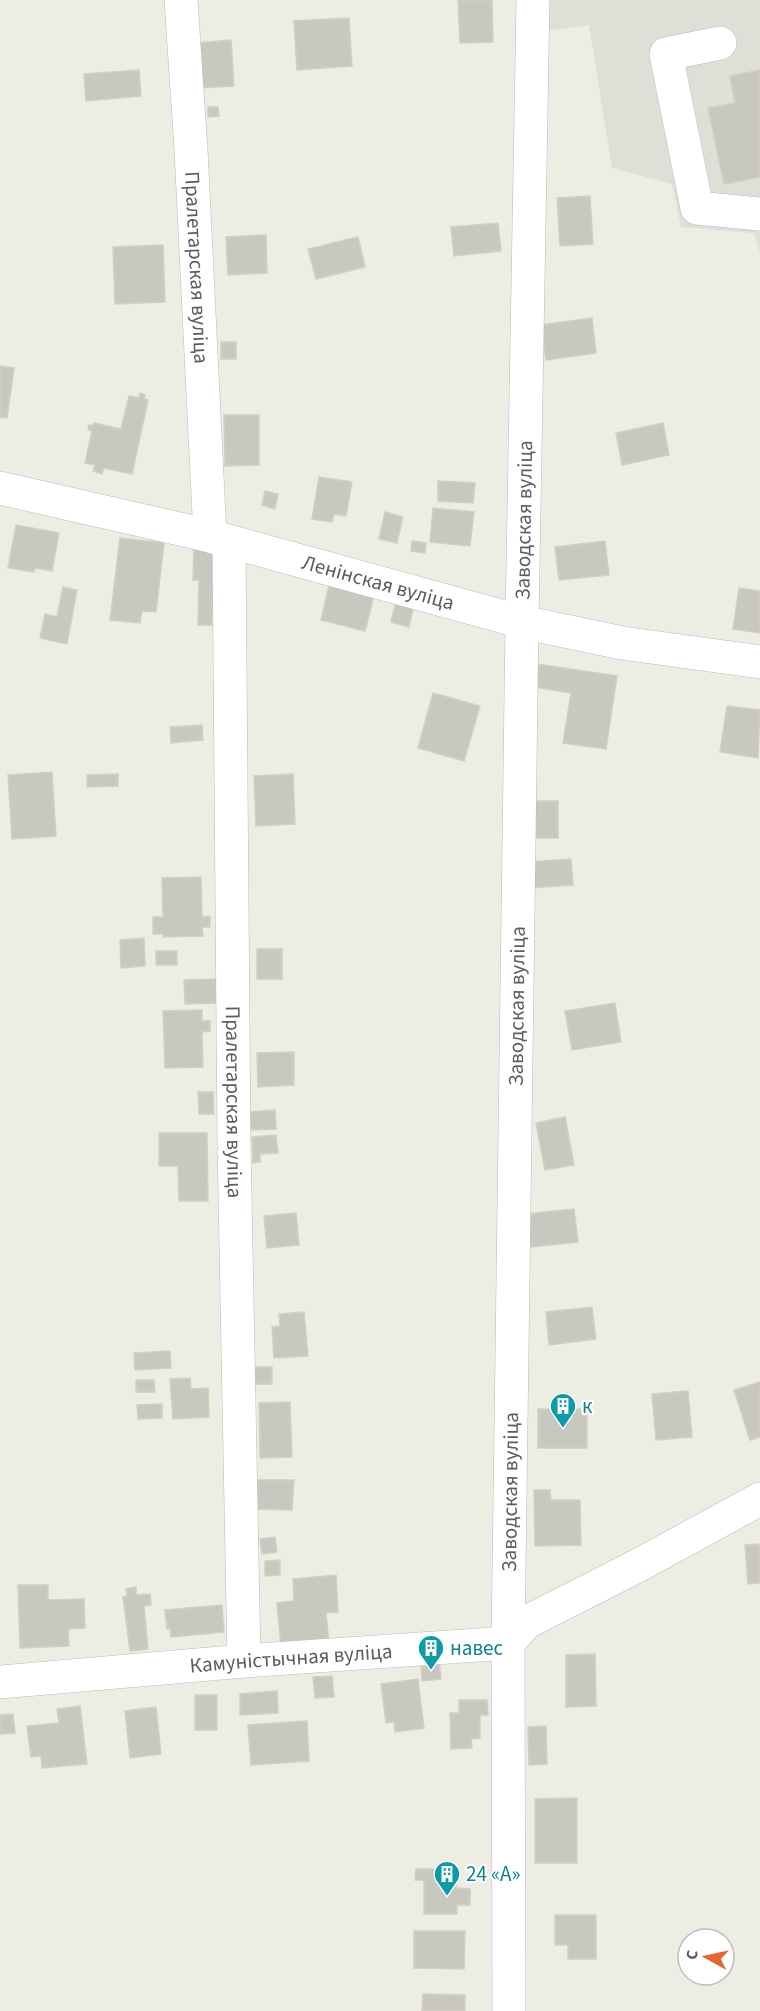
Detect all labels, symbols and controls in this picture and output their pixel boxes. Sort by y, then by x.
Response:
street label: Пралетарская вуліца [177,171,217,365]
street label: Заводская вуліца [507,440,540,600]
street label: Ленінская вуліца [299,547,458,618]
street label: Заводская вуліца [501,926,533,1086]
street label: Пралетарская вуліца [218,1006,250,1199]
building icon: к [548,1391,578,1429]
place label: к [582,1391,593,1421]
street label: Заводская вуліца [494,1412,526,1572]
building icon: навес [416,1633,446,1671]
place label: навес [450,1633,503,1663]
street label: Камуністычная вуліца [188,1636,393,1681]
building icon: 24 «А» [432,1859,462,1897]
place label: 24 «А» [466,1859,521,1889]
north arrow [676,1927,736,1987]
text: С [681,1949,704,1961]

